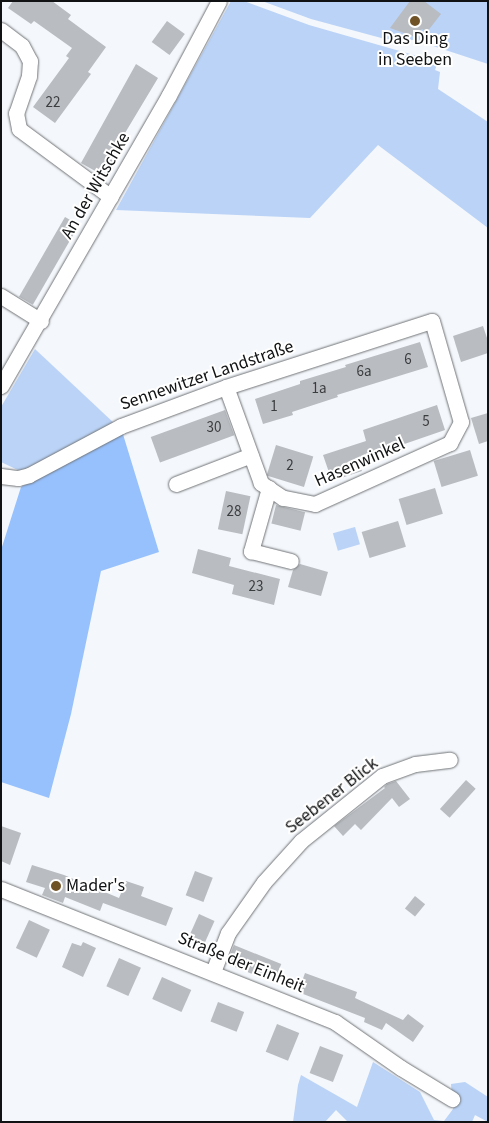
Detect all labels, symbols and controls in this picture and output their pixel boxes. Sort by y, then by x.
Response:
marker: Das Ding in Seeben [409,15,421,27]
place label: Das Ding in Seeben [378,29,452,72]
house number: 22 [46,94,60,112]
street label: An der Witschke [57,129,135,243]
street label: Sennewitzer Landstraße [117,336,297,416]
house number: 6 [404,351,412,369]
house number: 6a [356,363,372,381]
house number: 1a [311,380,327,398]
house number: 1 [270,398,278,416]
house number: 5 [422,413,430,431]
house number: 30 [207,419,221,437]
street label: Hasenwinkel [312,434,408,492]
house number: 2 [286,457,294,475]
house number: 28 [227,503,241,521]
house number: 23 [249,578,263,596]
street label: Seebener Blick [281,753,383,839]
place label: Mader's [66,875,125,897]
marker: Mader's [50,880,62,892]
street label: Straße der Einheit [174,928,308,998]

